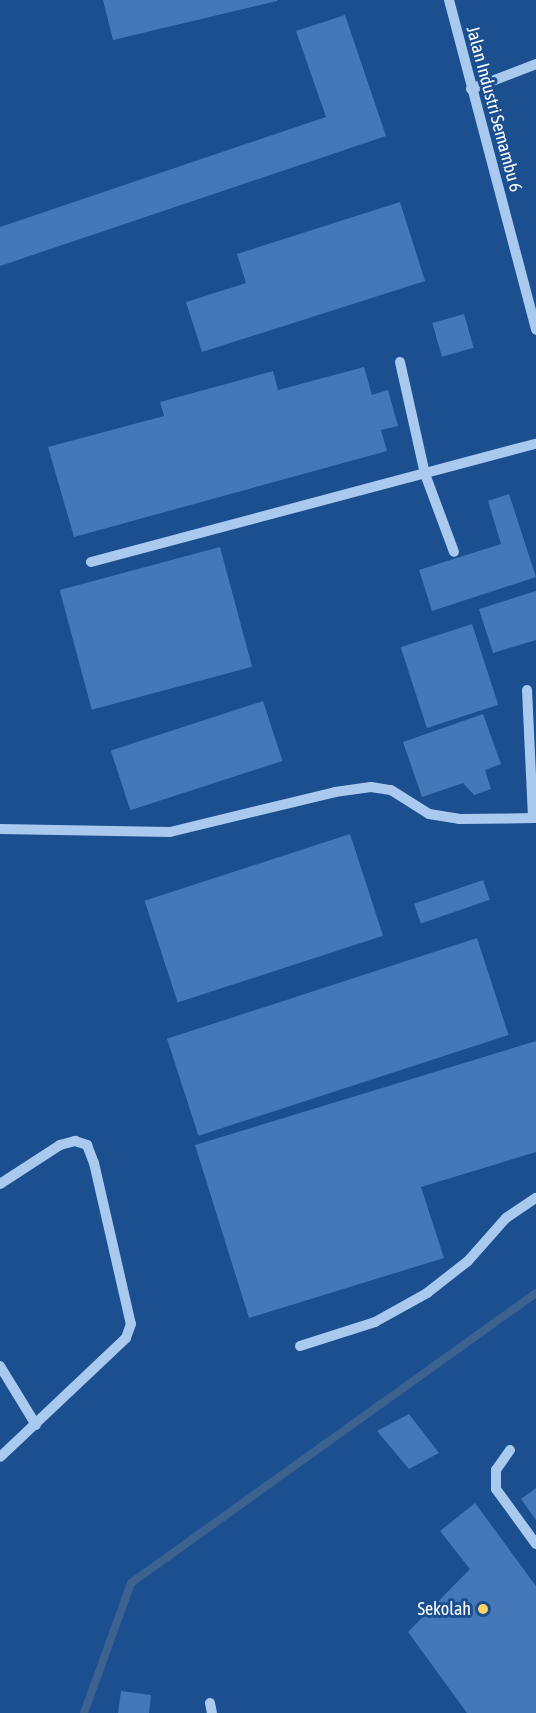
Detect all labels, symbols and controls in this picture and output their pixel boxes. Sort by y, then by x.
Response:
street label: Jalan Industri Semambu 6 [461,24,527,194]
place label: Sekolah [417,1598,471,1620]
marker: Sekolah [476,1602,490,1616]

